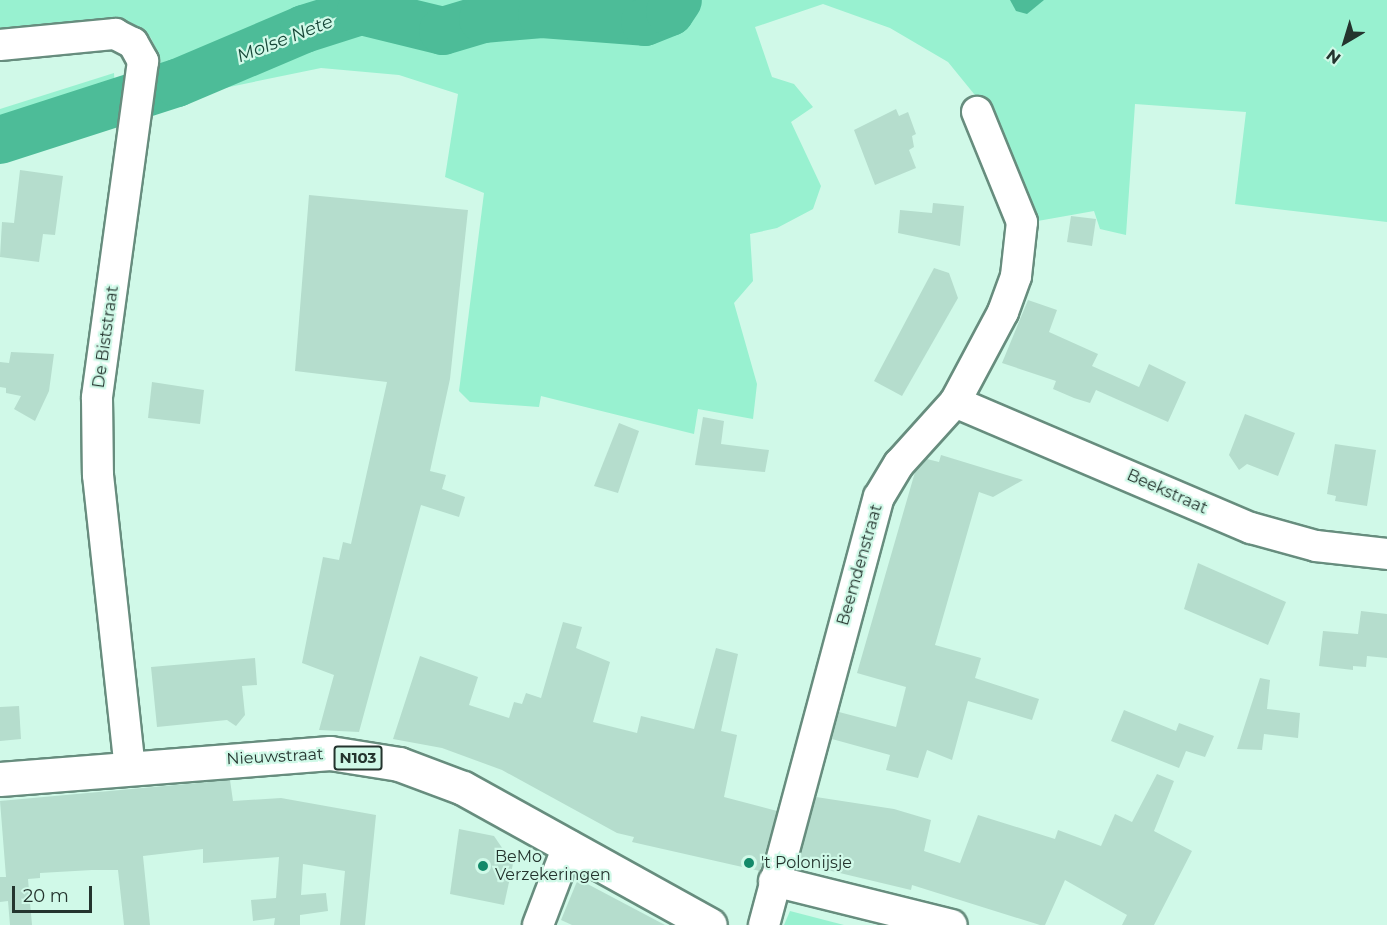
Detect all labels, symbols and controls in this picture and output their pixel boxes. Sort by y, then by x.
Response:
water label: Molse Nete [234,11,336,67]
north arrow [1315,12,1375,72]
text: N [1323,45,1345,68]
street label: De Biststraat [89,285,123,389]
street label: Beekstraat [1124,466,1210,518]
street label: Beemdenstraat [834,502,886,628]
street label: Nieuwstraat [226,745,324,769]
road number: N103 [332,746,384,770]
place label: BeMo Verzekeringen [495,847,611,885]
place label: 't Polonijsje [761,853,852,873]
marker: 't Polonijsje [742,856,756,870]
marker: BeMo Verzekeringen [476,859,490,873]
scale bar [15,874,94,912]
text: 20 m [23,885,69,907]

